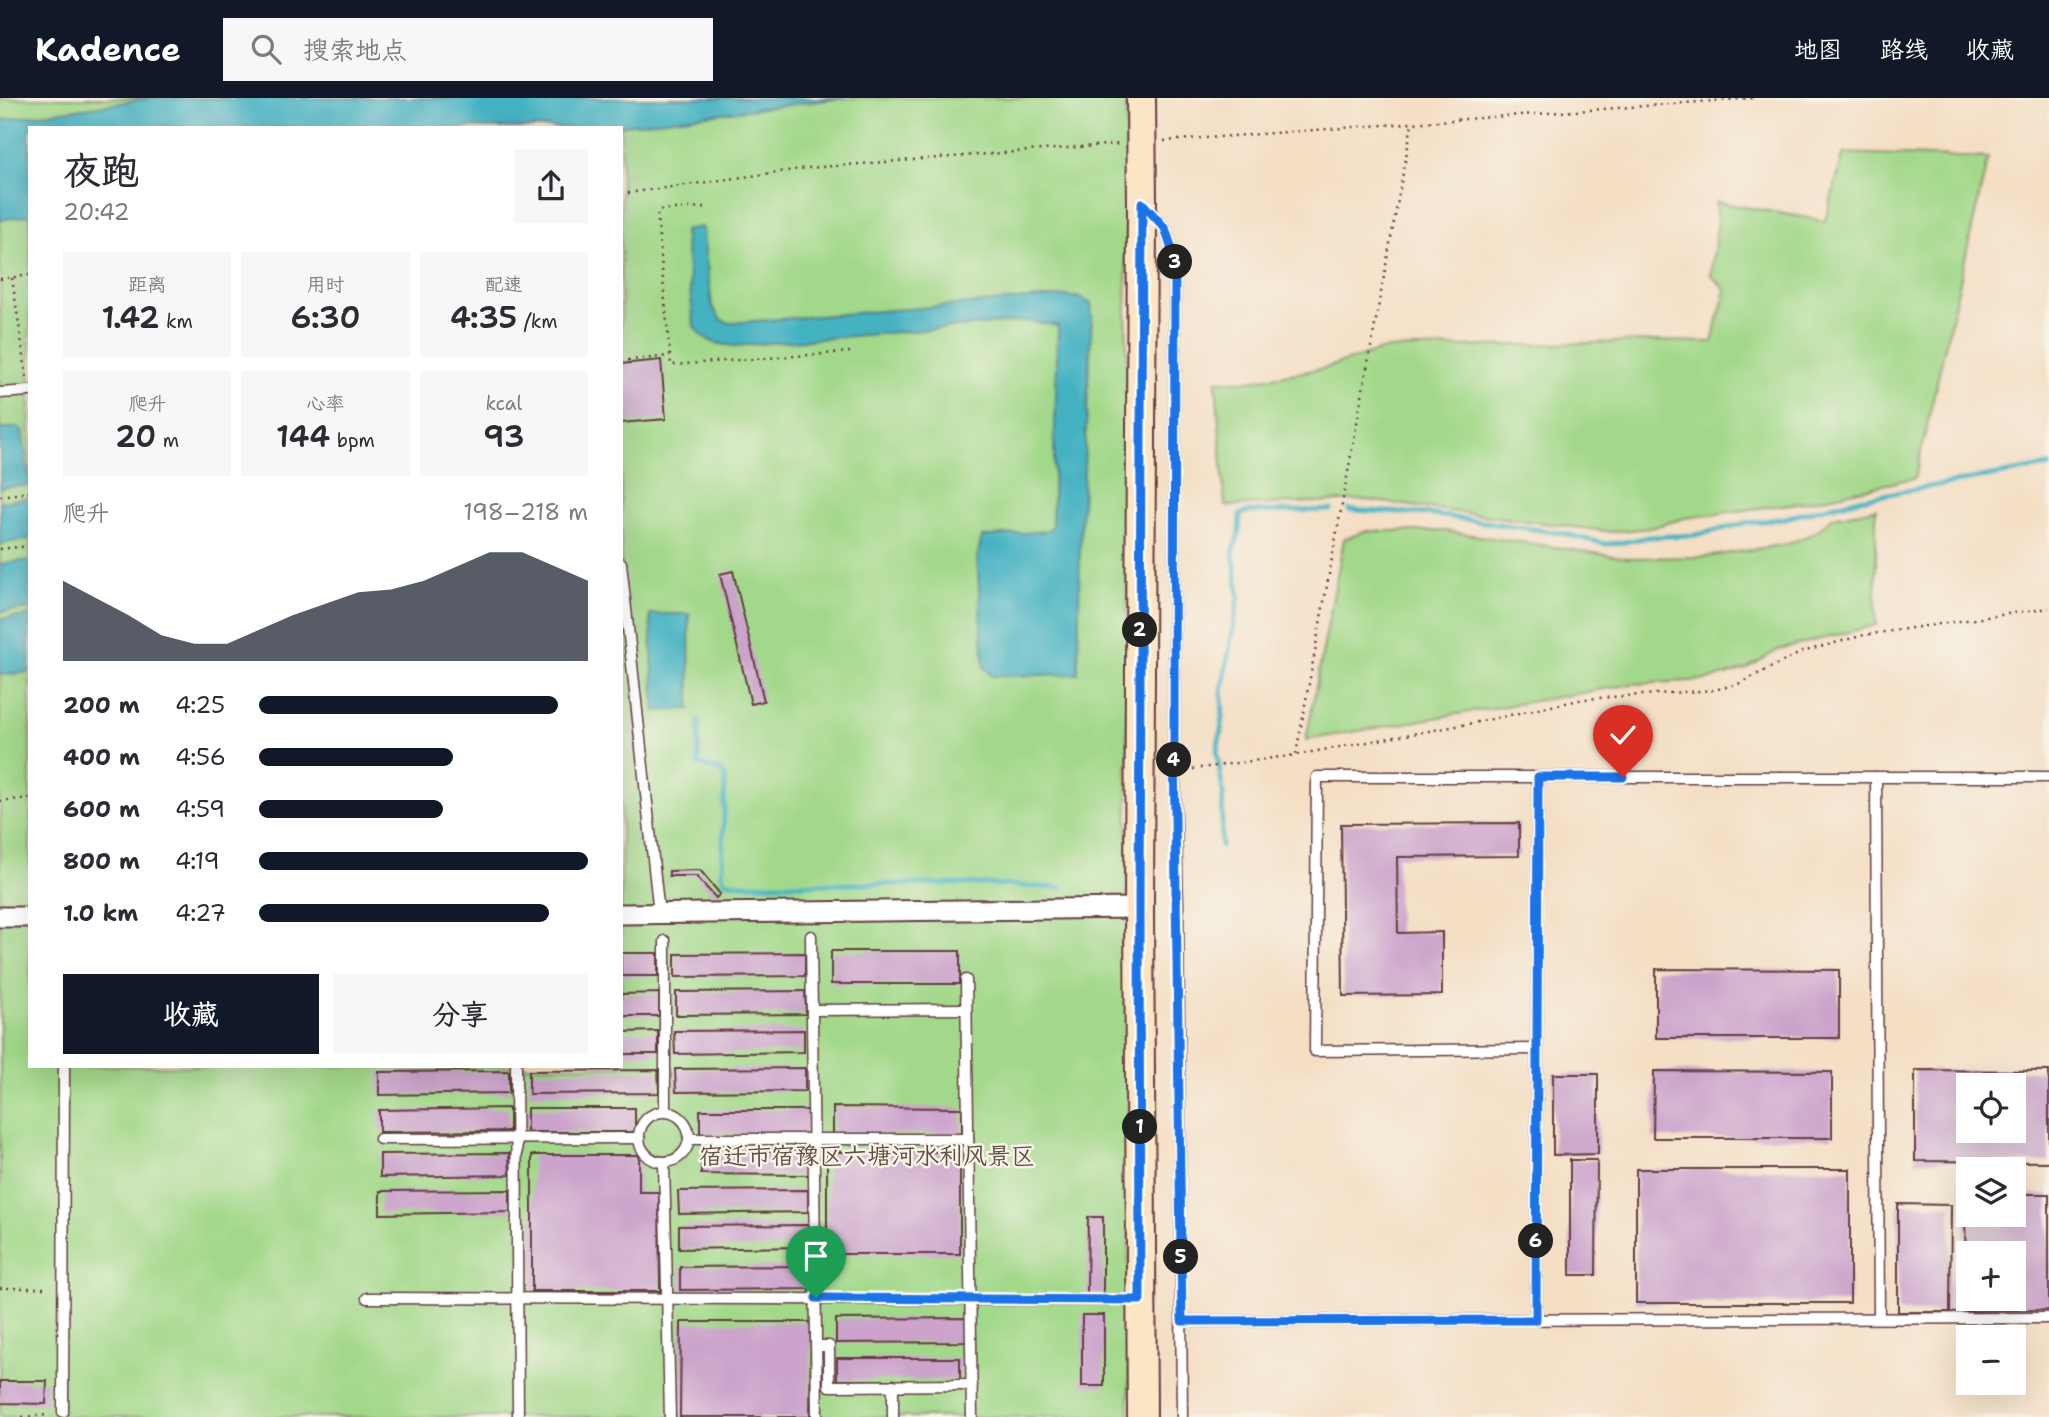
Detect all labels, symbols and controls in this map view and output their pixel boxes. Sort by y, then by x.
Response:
search box [223,18,713,81]
text: Kadence [35,27,181,72]
icon: search [247,30,285,68]
text: 搜索地点 [303,32,407,67]
text: 地图 [1794,34,1842,66]
text: 路线 [1880,34,1928,66]
text: 收藏 [1966,34,2014,66]
text: 夜跑 [63,145,139,196]
button: share [514,149,588,223]
text: 20:42 [63,197,130,227]
pin: 3 [1158,244,1192,280]
text: 3 [1168,249,1181,274]
text: 距离 [128,272,166,297]
text: 用时 [306,272,345,297]
text: 配速 [485,272,523,297]
text: 1.42 [102,297,159,338]
text: 6:30 [290,297,361,338]
text: 4:35 [450,297,517,338]
text: km [159,309,193,334]
text: /km [517,309,558,334]
text: 爬升 [128,391,166,416]
text: 心率 [306,391,345,416]
text: kcal [485,391,522,416]
text: 20 [115,416,156,457]
text: 144 [276,416,330,457]
text: 93 [483,416,524,457]
text: m [156,428,179,453]
text: bpm [330,428,375,453]
text: 198–218 m [463,497,588,527]
text: 爬升 [63,498,109,528]
pin: 2 [1122,612,1158,648]
text: 2 [1133,617,1146,642]
text: 200 m [63,690,140,720]
text: 4:25 [175,690,225,720]
pin [1593,705,1653,777]
icon: check [1604,716,1642,754]
text: 400 m [63,742,140,772]
text: 4:56 [175,742,226,772]
pin: 4 [1156,742,1192,778]
text: 4 [1167,747,1180,772]
text: 600 m [63,794,140,824]
text: 4:59 [175,794,225,824]
text: 800 m [63,846,140,876]
text: 4:19 [175,846,220,876]
text: 1.0 km [63,898,138,928]
text: 4:27 [175,898,226,928]
button: 收藏 [63,974,319,1054]
button: 分享 [333,974,588,1054]
map controls [1956,1073,2026,1395]
button: locate [1956,1073,2026,1143]
pin: 1 [1122,1110,1158,1144]
text: 1 [1135,1114,1144,1139]
park label: 宿迁市宿豫区六塘河水利风景区 [699,1140,1035,1172]
button: layers [1956,1157,2026,1227]
pin: 6 [1518,1224,1554,1258]
pin [786,1226,846,1298]
text: 6 [1529,1228,1542,1253]
icon: arrive [797,1237,835,1275]
pin: 5 [1164,1240,1198,1274]
button: + [1956,1241,2026,1311]
text: 5 [1175,1244,1186,1269]
button: − [1956,1325,2026,1395]

